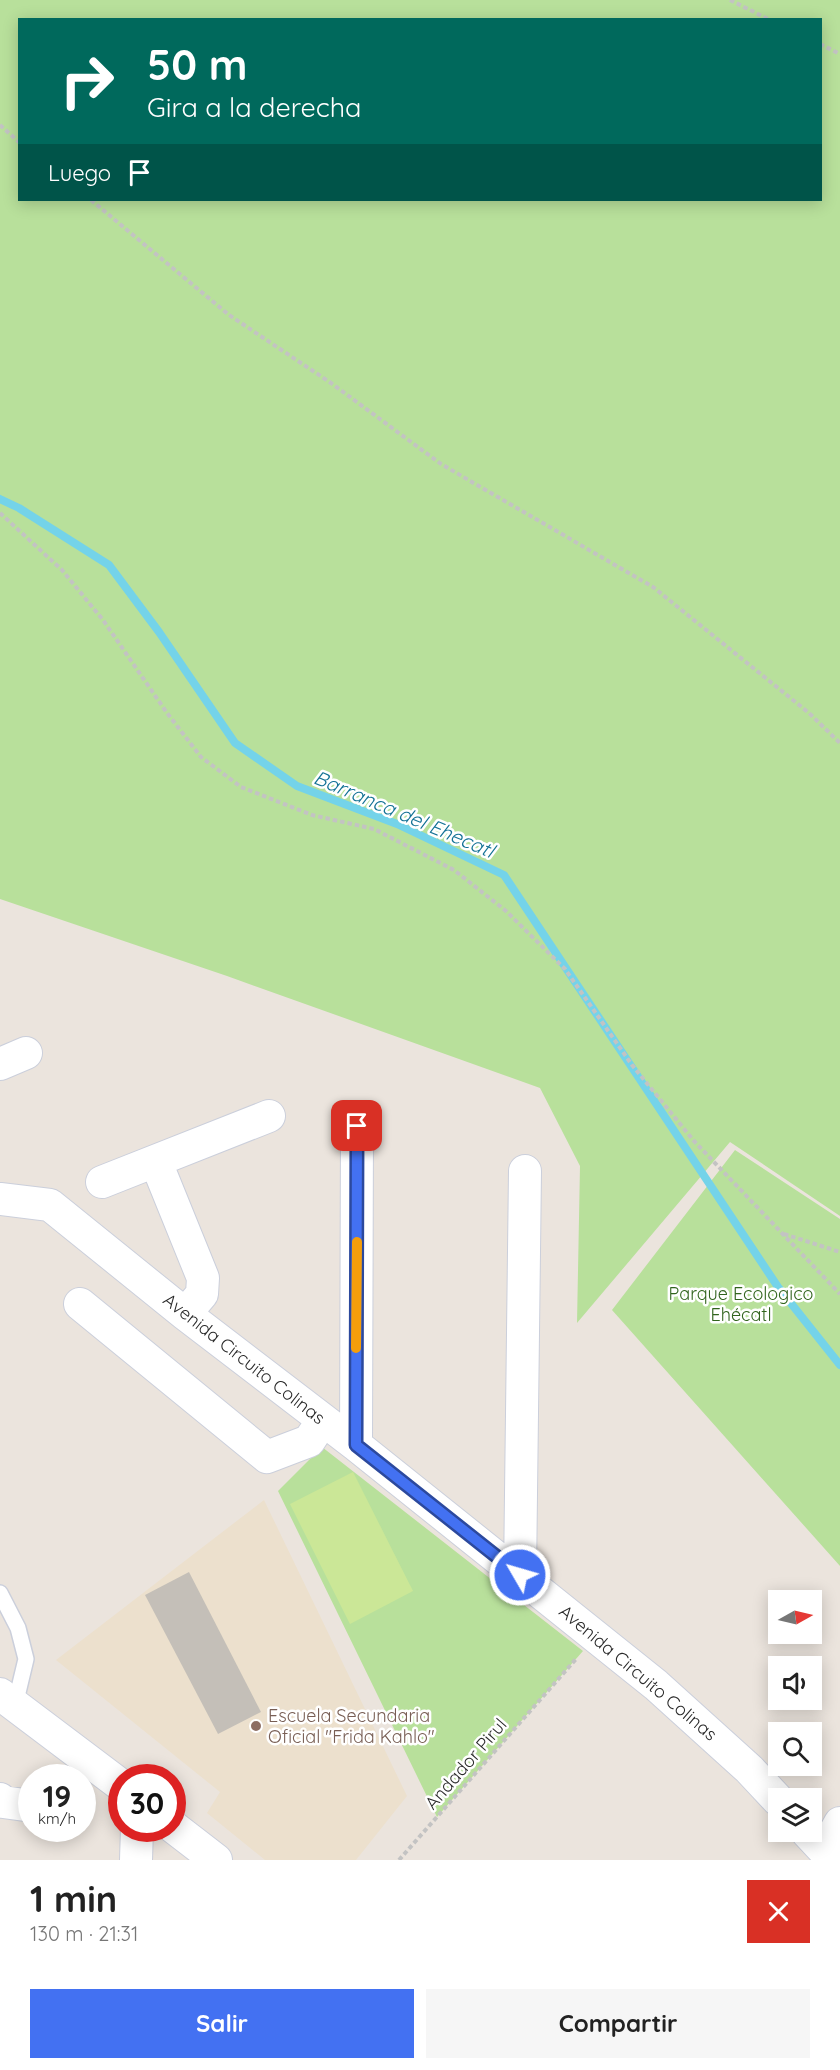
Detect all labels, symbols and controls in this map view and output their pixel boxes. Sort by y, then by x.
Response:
text: 50 m [147,38,247,91]
icon: right [48,42,126,120]
text: Gira a la derecha [147,90,361,124]
icon: arrive [123,156,156,189]
text: Luego [48,159,111,187]
water label: Barranca del Ehecatl [310,764,500,864]
pin [331,1100,382,1151]
icon: arrive [340,1109,373,1142]
park label: Parque Ecologico Ehécatl [669,1282,813,1326]
street label: Avenida Circuito Colinas [159,1288,330,1429]
position arrow [488,1543,552,1607]
north arrow [768,1590,822,1644]
map controls [768,1590,822,1842]
street label: Avenida Circuito Colinas [555,1600,722,1746]
button: sound [768,1656,822,1710]
place label: Escuela Secundaria Oficial "Frida Kahlo" [268,1704,435,1748]
street label: Andador Pirul [420,1713,511,1814]
marker: Escuela Secundaria Oficial "Frida Kahlo" [249,1719,263,1733]
button: search [768,1722,822,1776]
speed limit sign: 30 [108,1764,186,1842]
text: 19 [43,1777,71,1815]
button: layers [768,1788,822,1842]
text: km/h [38,1809,76,1828]
text: 1 min [30,1876,117,1921]
button: close [747,1880,810,1943]
text: 130 m · 21:31 [30,1921,138,1946]
button: Salir [30,1989,414,2058]
button: Compartir [426,1989,810,2058]

